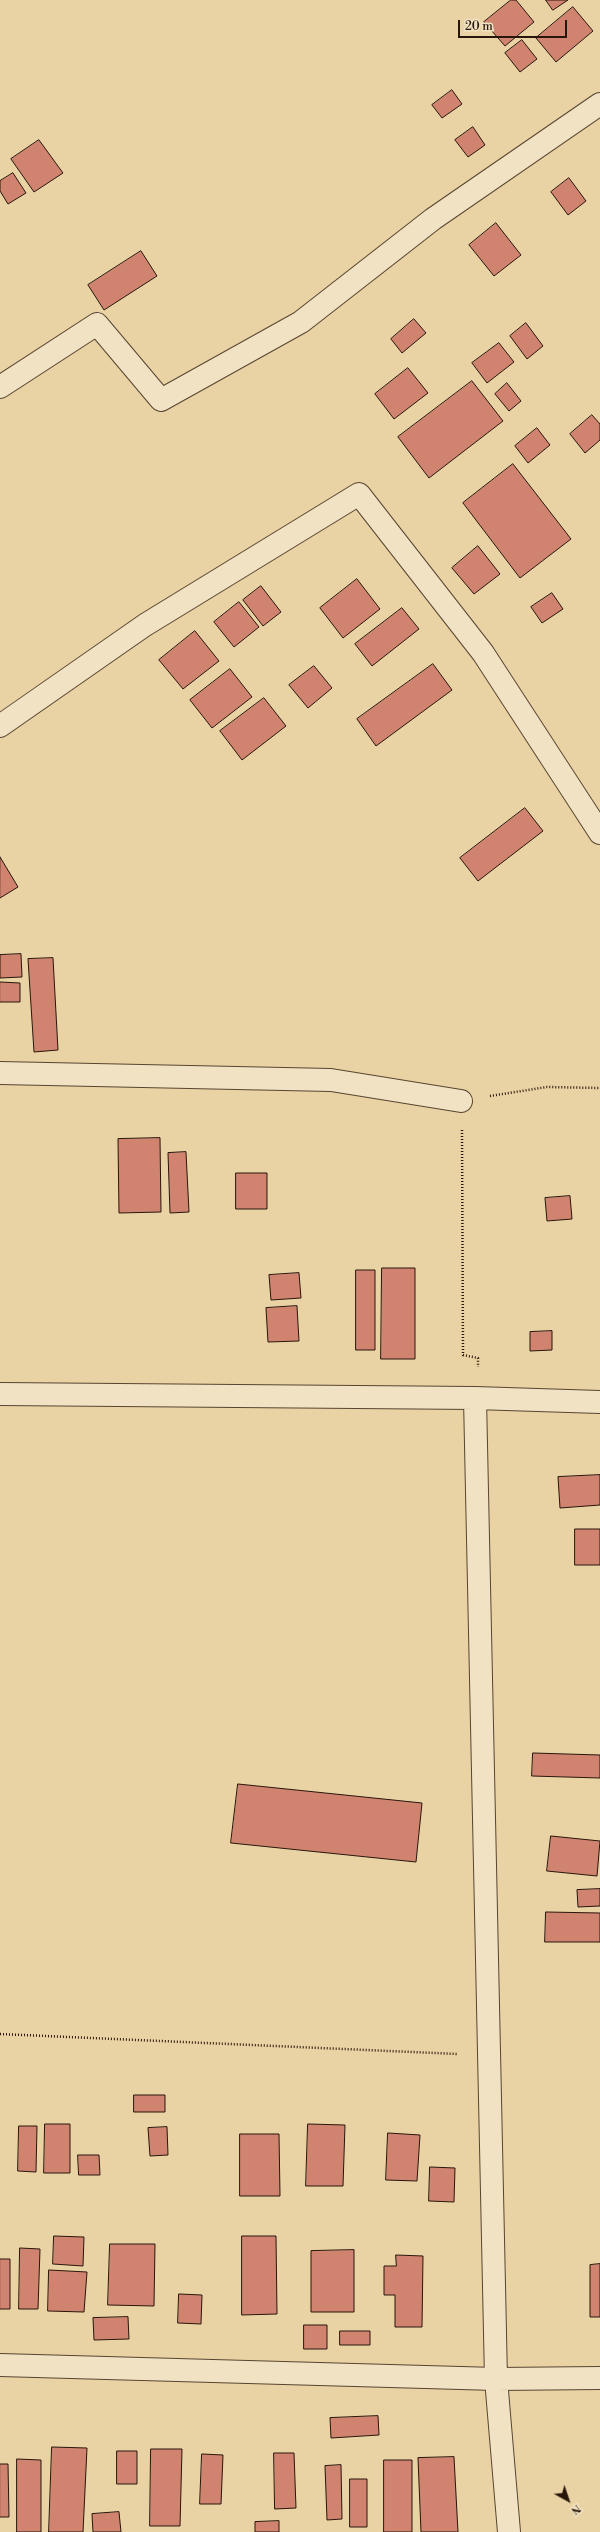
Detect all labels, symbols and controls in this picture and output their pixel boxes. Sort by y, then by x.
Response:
scale bar [460,12,569,38]
text: 20 m [465,19,493,34]
north arrow [548,2480,588,2520]
text: N [568,2501,584,2517]

